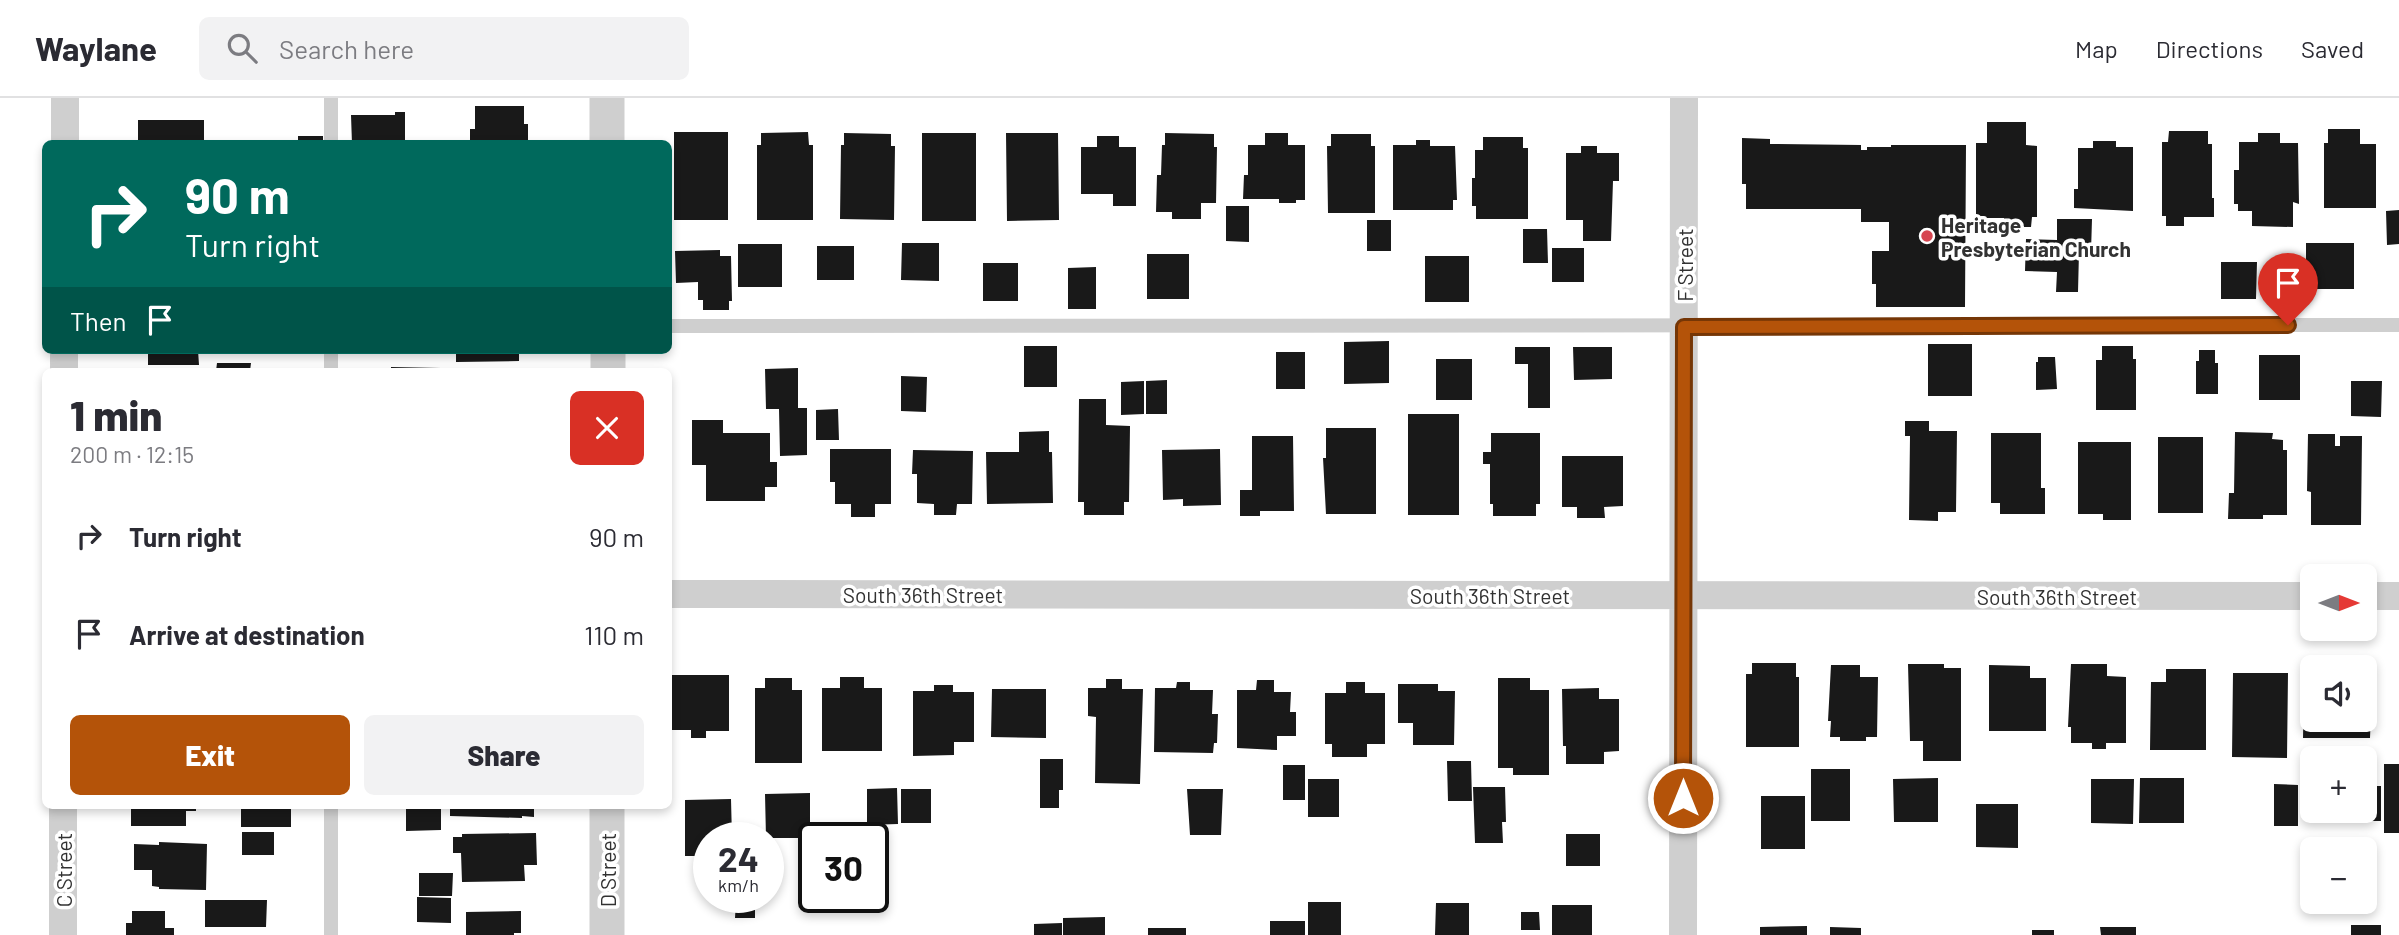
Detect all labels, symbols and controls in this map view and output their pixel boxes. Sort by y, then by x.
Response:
search box [199,17,689,80]
text: Waylane [35,28,157,68]
icon: search [223,29,261,67]
text: Search here [279,33,414,64]
text: Map [2075,34,2118,63]
text: Directions [2156,34,2263,63]
text: Saved [2301,34,2364,63]
text: 90 m [185,165,290,224]
icon: right [70,168,161,259]
place label: Heritage Presbyterian Church [1941,212,2131,261]
text: Turn right [185,225,320,263]
street label: F Street [1672,228,1697,302]
marker: Heritage Presbyterian Church [1919,228,1935,244]
pin [2258,253,2318,325]
icon: arrive [2269,264,2307,302]
icon: arrive [141,301,179,339]
text: Then [70,305,127,336]
text: 1 min [70,389,162,439]
button: close [570,391,644,465]
text: 200 m · 12:15 [70,440,194,468]
icon: right [70,517,108,555]
text: Turn right [129,521,242,552]
text: 90 m [589,521,644,552]
north arrow [2300,564,2376,640]
map controls [2300,564,2377,914]
street label: South 36th Street [843,582,1003,607]
street label: South 36th Street [1410,583,1570,608]
street label: South 36th Street [1977,584,2137,609]
icon: arrive [70,615,108,653]
text: Arrive at destination [129,619,365,650]
text: 110 m [584,619,644,650]
button: sound [2300,655,2377,732]
button: Exit [70,715,350,795]
button: Share [364,715,644,795]
button: + [2300,746,2377,823]
position arrow [1646,761,1720,835]
speed limit sign: 30 [798,822,889,913]
street label: C Street [51,833,76,907]
street label: D Street [595,833,620,907]
text: 24 [718,837,759,879]
button: − [2300,837,2377,914]
text: km/h [718,874,759,896]

